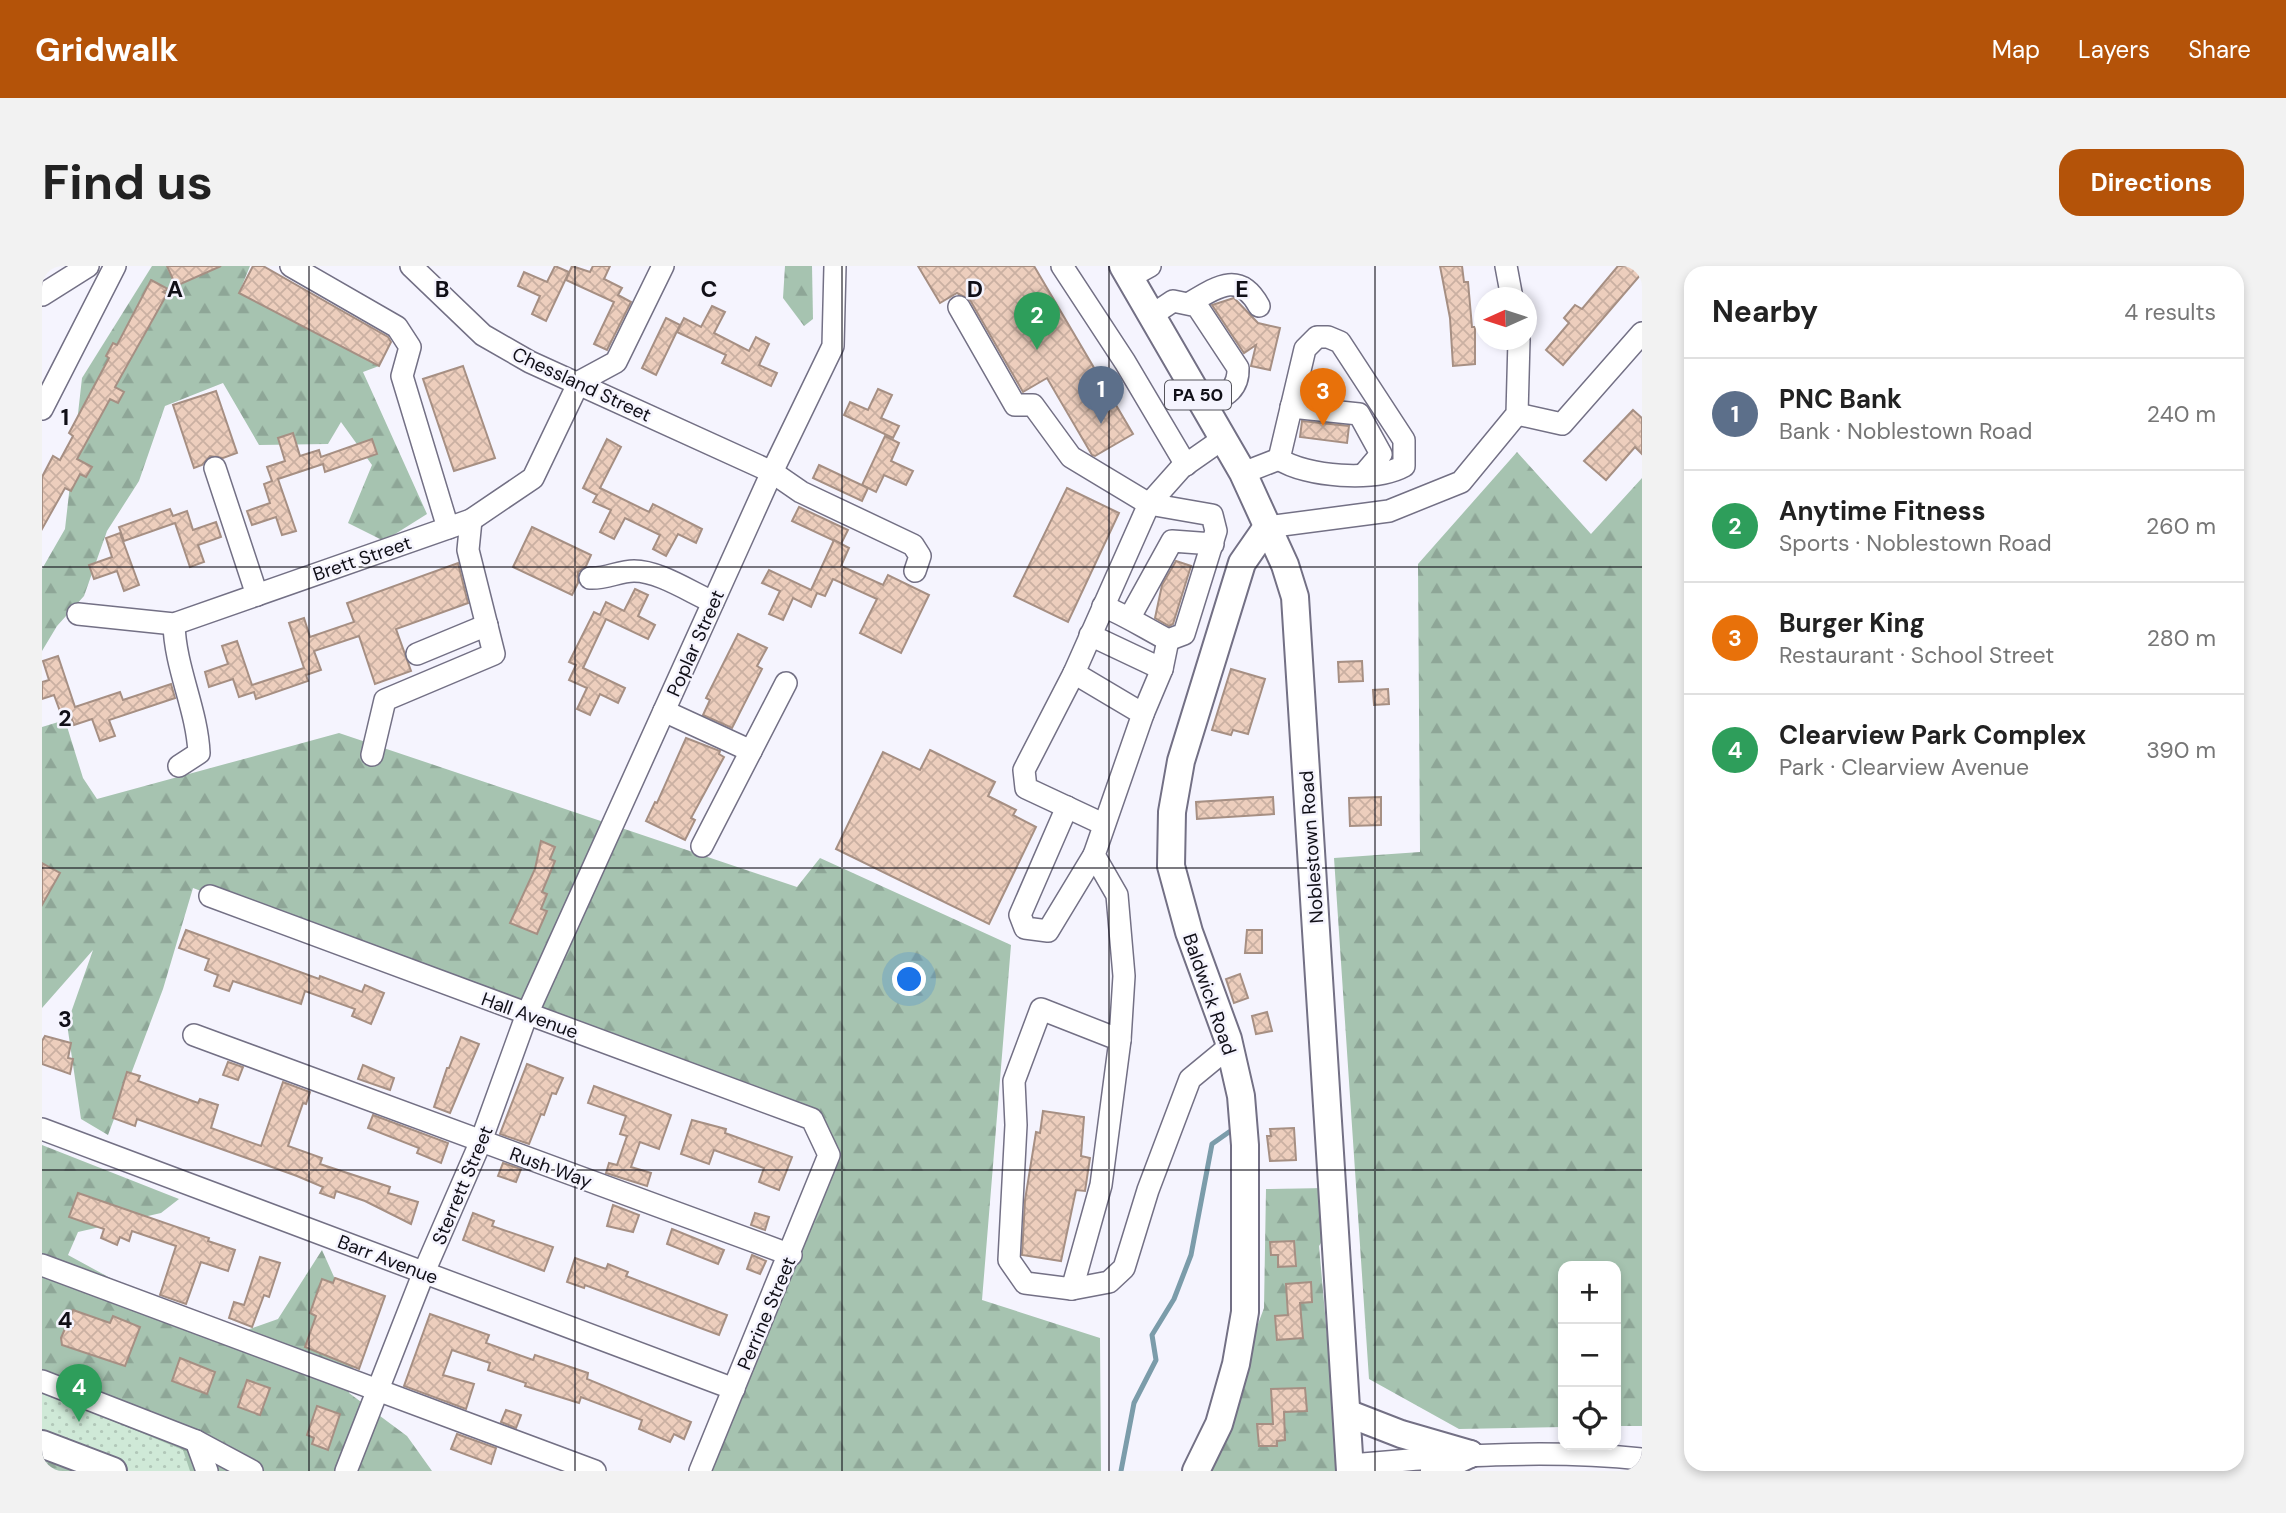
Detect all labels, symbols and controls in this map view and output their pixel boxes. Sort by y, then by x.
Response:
text: Gridwalk [35,28,178,71]
text: Map [1992,34,2040,65]
text: Layers [2078,34,2150,65]
text: Share [2188,34,2251,65]
button: Directions [2059,149,2244,216]
text: Find us [42,150,213,214]
text: A [167,274,183,304]
text: B [435,274,449,304]
text: C [701,274,717,304]
text: D [967,274,983,304]
text: E [1235,274,1249,304]
north arrow [1474,287,1537,350]
pin: 2 [1014,292,1060,350]
text: Nearby [1712,292,1818,331]
text: 4 results [2124,297,2216,327]
street label: Chessland Street [508,341,655,428]
pin: 1 [1078,366,1124,424]
pin: 3 [1300,368,1346,426]
road number: PA 50 [1165,380,1231,410]
text: PNC Bank [1779,382,1902,416]
text: 1 [1731,399,1739,429]
text: 240 m [2147,399,2216,429]
text: 1 [61,402,69,432]
text: Bank · Noblestown Road [1779,416,2032,446]
text: Anytime Fitness [1779,494,1986,528]
text: 2 [1728,511,1742,541]
text: 260 m [2146,511,2216,541]
text: Sports · Noblestown Road [1779,528,2052,558]
street label: Brett Street [310,530,415,587]
street label: Poplar Street [661,586,730,700]
text: Burger King [1779,606,1925,640]
text: 3 [1728,623,1742,653]
text: 280 m [2147,623,2216,653]
text: Restaurant · School Street [1779,640,2054,670]
text: 2 [58,703,72,733]
text: Clearview Park Complex [1779,718,2086,752]
text: 4 [1728,735,1742,765]
text: 390 m [2146,735,2216,765]
text: Park · Clearview Avenue [1779,752,2029,782]
street label: Noblestown Road [1294,770,1329,924]
street label: Baldwick Road [1177,930,1242,1058]
your location [892,962,926,996]
street label: Hall Avenue [478,986,582,1045]
text: 3 [58,1004,72,1034]
street label: Sterrett Street [426,1122,499,1249]
street label: Rush Way [506,1141,596,1194]
street label: Barr Avenue [334,1229,442,1290]
street label: Perrine Street [731,1253,802,1374]
map controls [1558,1261,1621,1450]
button: + [1558,1261,1621,1324]
text: 4 [58,1305,73,1335]
button: − [1558,1324,1621,1387]
pin: 4 [56,1364,102,1422]
button: locate [1558,1387,1621,1450]

